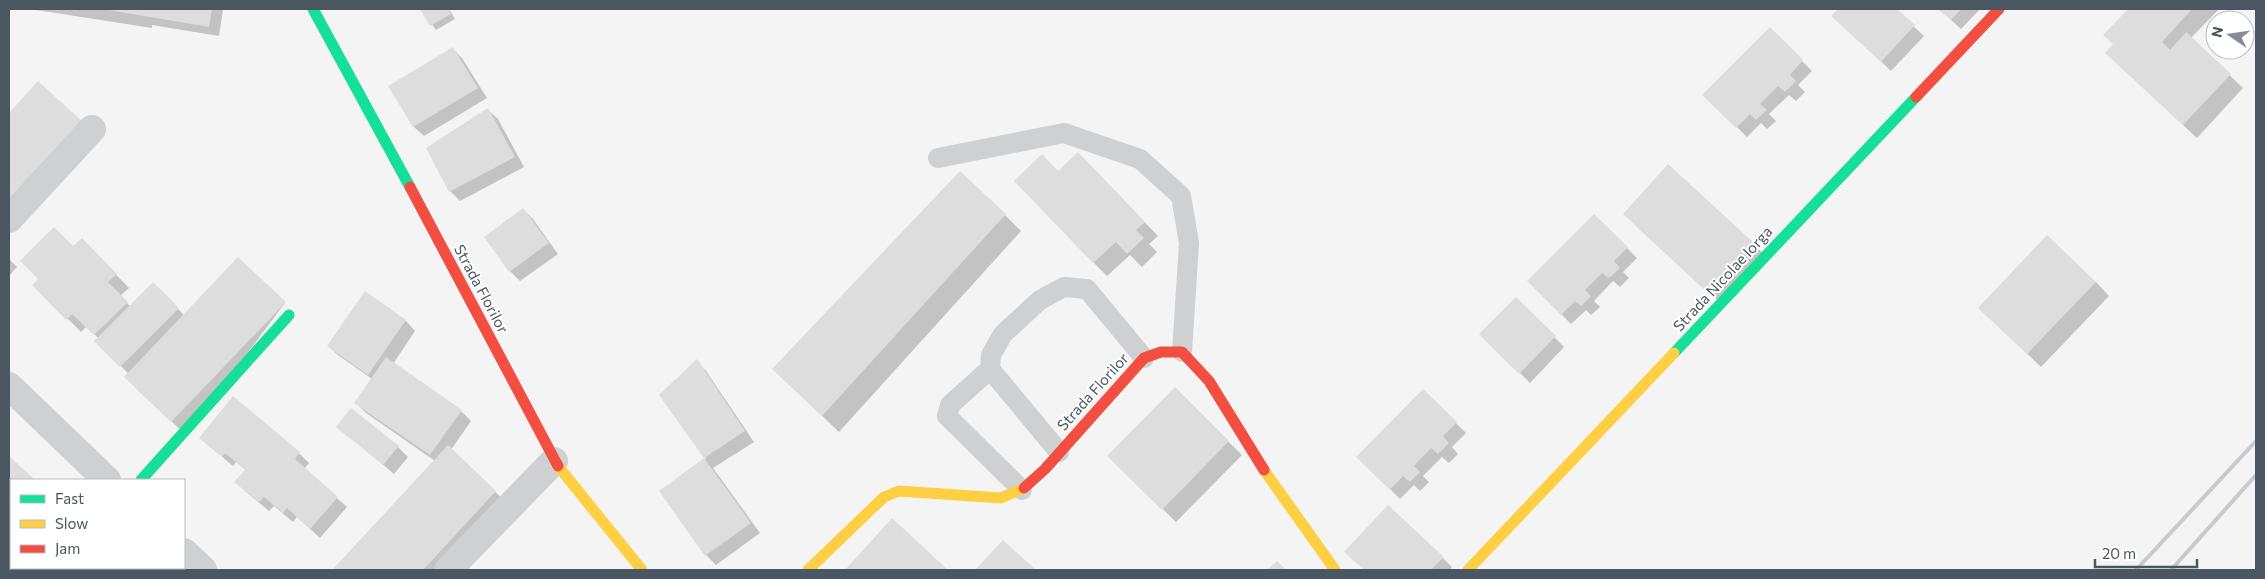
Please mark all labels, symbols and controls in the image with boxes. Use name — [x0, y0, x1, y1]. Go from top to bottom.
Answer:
north arrow — [2205, 10, 2255, 60]
text: N — [2207, 25, 2226, 39]
street label: Strada Nicolae Iorga — [1669, 222, 1776, 335]
street label: Strada Florilor — [451, 241, 513, 336]
street label: Strada Florilor — [1053, 349, 1132, 434]
legend — [10, 479, 185, 569]
text: Fast — [55, 489, 84, 507]
text: Slow — [55, 514, 88, 532]
scale bar — [2095, 536, 2198, 568]
text: Jam — [55, 539, 80, 557]
text: 20 m — [2102, 544, 2136, 562]

